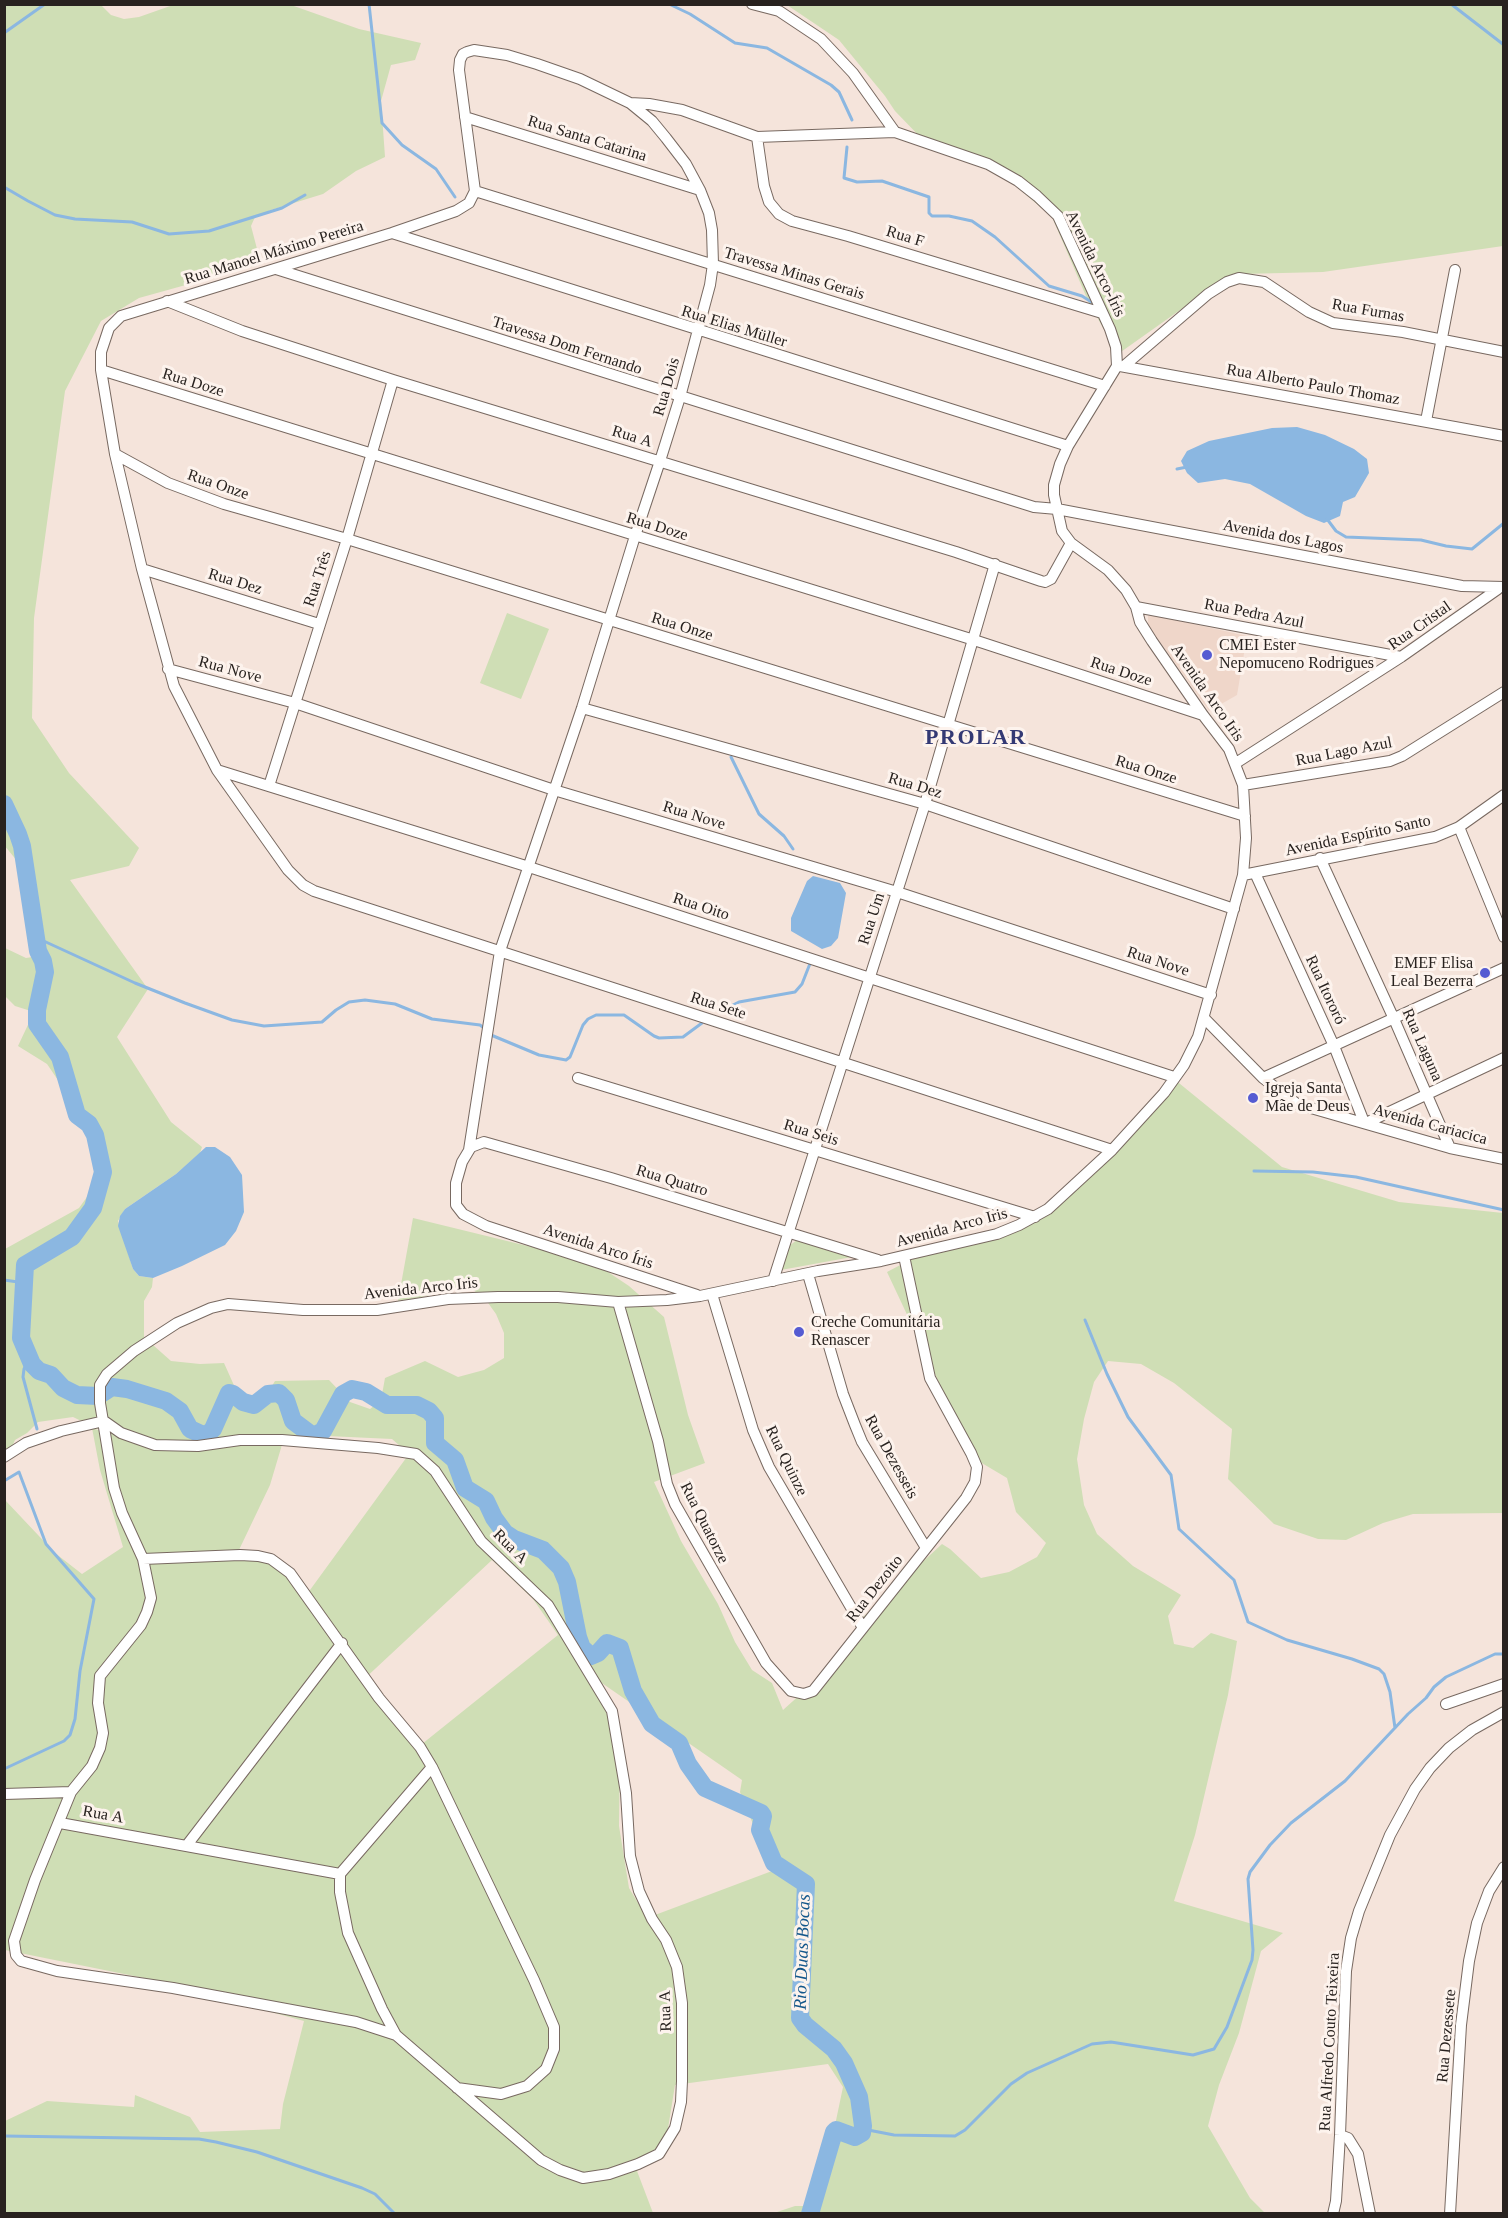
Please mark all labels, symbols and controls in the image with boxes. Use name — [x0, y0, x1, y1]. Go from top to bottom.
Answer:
street label: Rua Santa Catarina — [525, 112, 649, 166]
street label: Avenida Arco-Íris — [1061, 208, 1129, 320]
street label: Rua Manoel Máximo Pereira — [182, 217, 366, 289]
street label: Rua F — [884, 222, 926, 252]
street label: Travessa Minas Gerais — [721, 243, 867, 305]
street label: Rua Furnas — [1330, 295, 1406, 327]
street label: Rua Elias Müller — [679, 302, 789, 352]
street label: Travessa Dom Fernando — [490, 313, 644, 379]
street label: Rua Dois — [650, 356, 684, 418]
street label: Rua Alberto Paulo Thomaz — [1225, 360, 1401, 410]
street label: Rua Doze — [160, 365, 226, 401]
street label: Rua A — [609, 422, 655, 452]
street label: Rua Onze — [185, 466, 251, 504]
street label: Rua Doze — [624, 509, 690, 545]
street label: Avenida dos Lagos — [1221, 516, 1345, 558]
street label: Rua Três — [300, 549, 336, 609]
street label: Rua Dez — [206, 565, 264, 599]
street label: Rua Pedra Azul — [1202, 595, 1306, 633]
street label: Rua Cristal — [1385, 597, 1455, 655]
street label: Rua Onze — [649, 609, 715, 645]
place label: CMEI Ester Nepomuceno Rodrigues — [1219, 636, 1374, 674]
street label: Avenida Arco Iris — [1166, 641, 1248, 745]
marker: CMEI Ester Nepomuceno Rodrigues — [1200, 648, 1214, 662]
street label: Rua Nove — [196, 652, 264, 688]
street label: Rua Doze — [1088, 653, 1154, 691]
district label: PROLAR — [925, 725, 1027, 751]
street label: Rua Lago Azul — [1294, 733, 1394, 771]
street label: Rua Onze — [1113, 752, 1179, 788]
street label: Rua Dez — [886, 769, 944, 803]
street label: Rua Nove — [660, 797, 728, 835]
street label: Avenida Espírito Santo — [1284, 811, 1432, 861]
street label: Rua Oito — [670, 889, 732, 925]
street label: Rua Um — [855, 890, 889, 948]
street label: Rua Nove — [1124, 943, 1192, 981]
street label: Rua Itororó — [1301, 952, 1349, 1028]
place label: EMEF Elisa Leal Bezerra — [1391, 954, 1473, 992]
marker: EMEF Elisa Leal Bezerra — [1478, 966, 1492, 980]
street label: Rua Sete — [688, 988, 748, 1024]
street label: Rua Laguna — [1397, 1006, 1447, 1084]
place label: Igreja Santa Mãe de Deus — [1265, 1079, 1349, 1117]
marker: Igreja Santa Mãe de Deus — [1246, 1091, 1260, 1105]
street label: Avenida Cariacica — [1371, 1101, 1489, 1149]
street label: Rua Seis — [781, 1116, 841, 1150]
street label: Rua Quatro — [634, 1161, 710, 1201]
street label: Avenida Arco Iris — [894, 1204, 1010, 1252]
street label: Avenida Arco Íris — [541, 1220, 655, 1274]
street label: Avenida Arco Iris — [363, 1273, 479, 1305]
place label: Creche Comunitária Renascer — [811, 1313, 940, 1351]
marker: Creche Comunitária Renascer — [792, 1325, 806, 1339]
street label: Rua Dezesseis — [860, 1412, 922, 1502]
street label: Rua Quinze — [761, 1423, 811, 1499]
street label: Rua Quatorze — [675, 1479, 733, 1567]
street label: Rua A — [489, 1526, 531, 1568]
street label: Rua Dezoito — [843, 1551, 907, 1627]
street label: Rua A — [81, 1802, 125, 1828]
water label: Rio Duas Bocas — [790, 1894, 816, 2010]
street label: Rua Alfredo Couto Teixeira — [1316, 1952, 1344, 2132]
street label: Rua Dezessete — [1433, 1988, 1461, 2084]
street label: Rua A — [656, 1990, 676, 2032]

